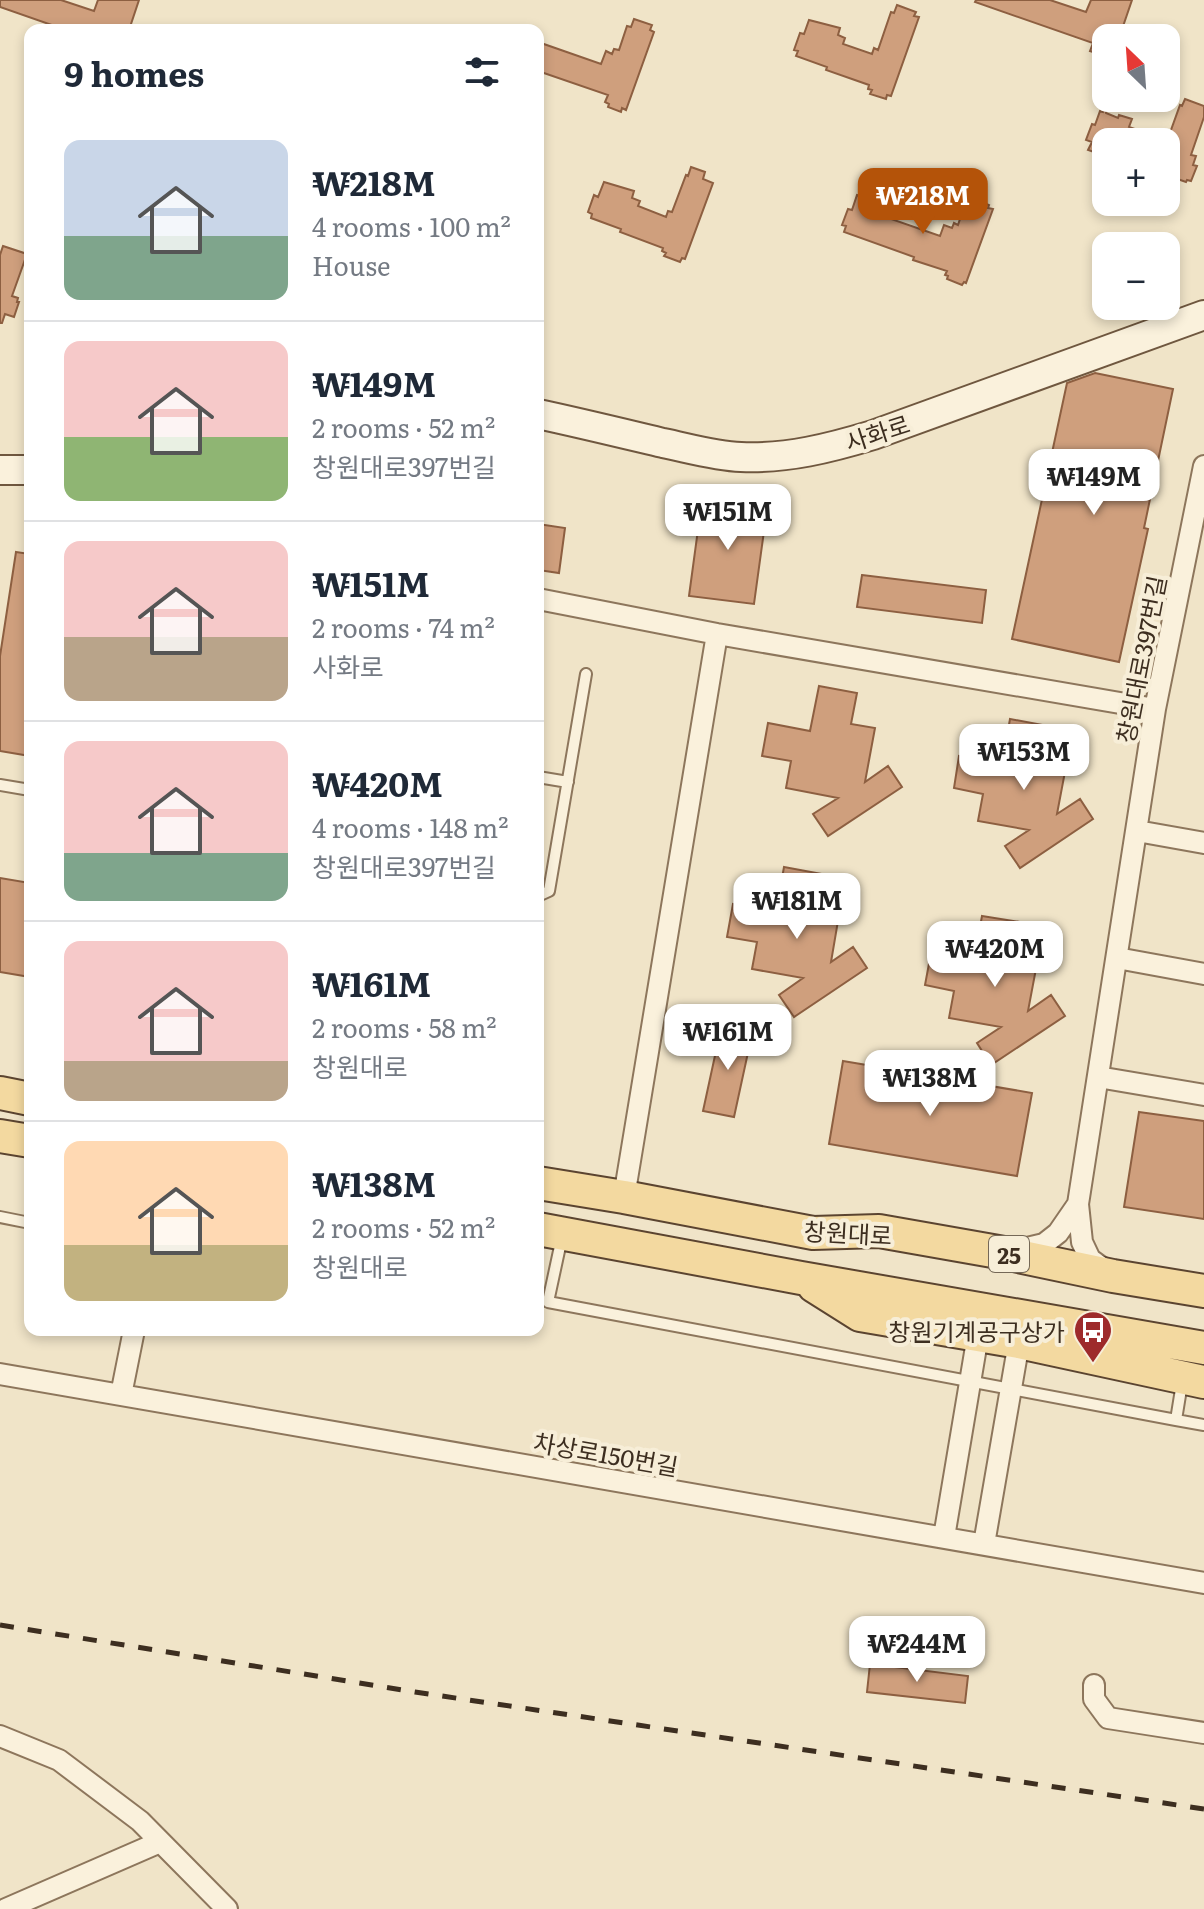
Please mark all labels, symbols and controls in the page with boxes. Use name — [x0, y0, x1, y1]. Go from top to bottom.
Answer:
north arrow — [1092, 24, 1180, 112]
map controls — [1092, 24, 1180, 320]
text: 9 homes — [64, 47, 204, 97]
icon: filters — [460, 50, 504, 94]
button: + — [1092, 128, 1180, 216]
text: ₩218M — [312, 156, 435, 206]
pin: ₩218M — [867, 168, 979, 236]
icon: home — [128, 172, 224, 268]
text: ₩218M — [876, 174, 970, 213]
text: 4 rooms · 100 m² — [312, 206, 511, 245]
button: − — [1092, 232, 1180, 320]
text: House — [312, 245, 390, 284]
text: ₩149M — [312, 357, 436, 407]
icon: home — [128, 373, 224, 469]
street label: 사화로 — [840, 405, 914, 459]
text: 2 rooms · 52 m² — [312, 407, 495, 446]
text: 창원대로397번길 — [312, 446, 496, 485]
pin: ₩149M — [1038, 449, 1150, 517]
text: ₩149M — [1047, 455, 1141, 494]
pin: ₩151M — [672, 484, 784, 552]
text: ₩151M — [683, 490, 773, 529]
text: ₩151M — [312, 557, 430, 607]
street label: 창원대로397번길 — [1107, 572, 1173, 746]
icon: home — [128, 573, 224, 669]
text: 2 rooms · 74 m² — [312, 607, 495, 646]
text: 사화로 — [312, 646, 384, 685]
pin: ₩153M — [968, 724, 1080, 792]
text: ₩153M — [977, 730, 1071, 769]
text: ₩420M — [312, 757, 443, 807]
icon: home — [128, 773, 224, 869]
text: 4 rooms · 148 m² — [312, 807, 508, 846]
text: 창원대로397번길 — [312, 846, 496, 885]
pin: ₩181M — [741, 873, 853, 941]
text: ₩181M — [751, 879, 843, 918]
pin: ₩420M — [939, 921, 1051, 989]
text: ₩420M — [945, 927, 1045, 966]
text: ₩161M — [312, 957, 431, 1007]
icon: home — [128, 973, 224, 1069]
pin: ₩161M — [672, 1004, 784, 1072]
text: 2 rooms · 58 m² — [312, 1007, 497, 1046]
text: ₩161M — [682, 1010, 774, 1049]
text: 창원대로 — [312, 1046, 408, 1085]
pin: ₩138M — [874, 1050, 986, 1118]
text: ₩138M — [883, 1056, 977, 1095]
text: ₩138M — [312, 1157, 436, 1207]
icon: home — [128, 1173, 224, 1269]
text: 2 rooms · 52 m² — [312, 1207, 495, 1246]
street label: 창원대로 — [803, 1212, 893, 1252]
road number: 25 — [989, 1236, 1029, 1272]
text: 창원대로 — [312, 1246, 408, 1285]
bus stop icon: 창원기계공구상가 — [1072, 1309, 1114, 1364]
place label: 창원기계공구상가 — [888, 1313, 1065, 1348]
street label: 차상로150번길 — [531, 1423, 681, 1483]
pin: ₩244M — [861, 1616, 973, 1684]
text: ₩244M — [867, 1622, 967, 1661]

